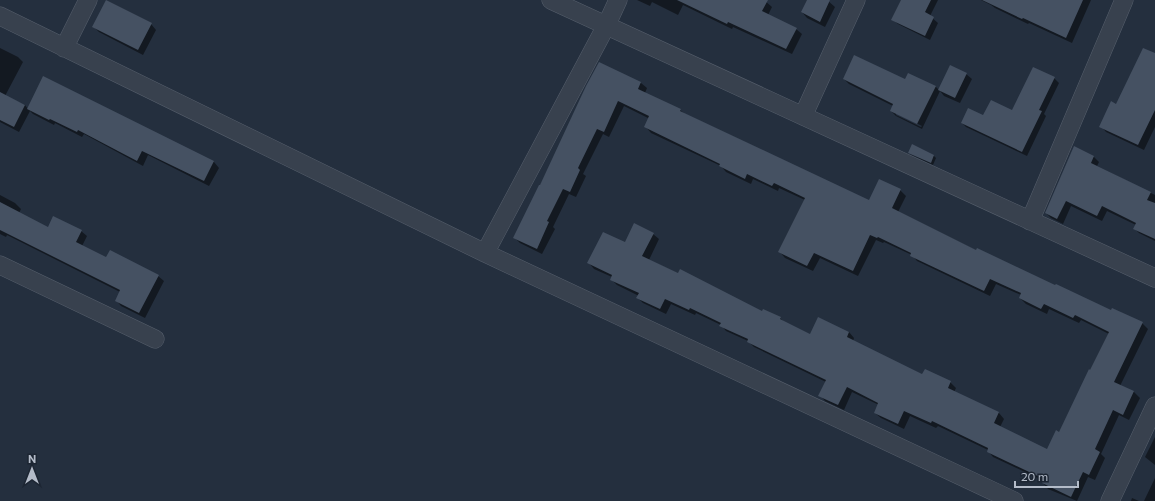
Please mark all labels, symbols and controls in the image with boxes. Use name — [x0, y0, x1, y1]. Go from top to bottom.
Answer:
north arrow — [12, 449, 52, 489]
text: N — [28, 452, 36, 465]
scale bar — [1015, 463, 1078, 489]
text: 20 m — [1021, 469, 1048, 483]

